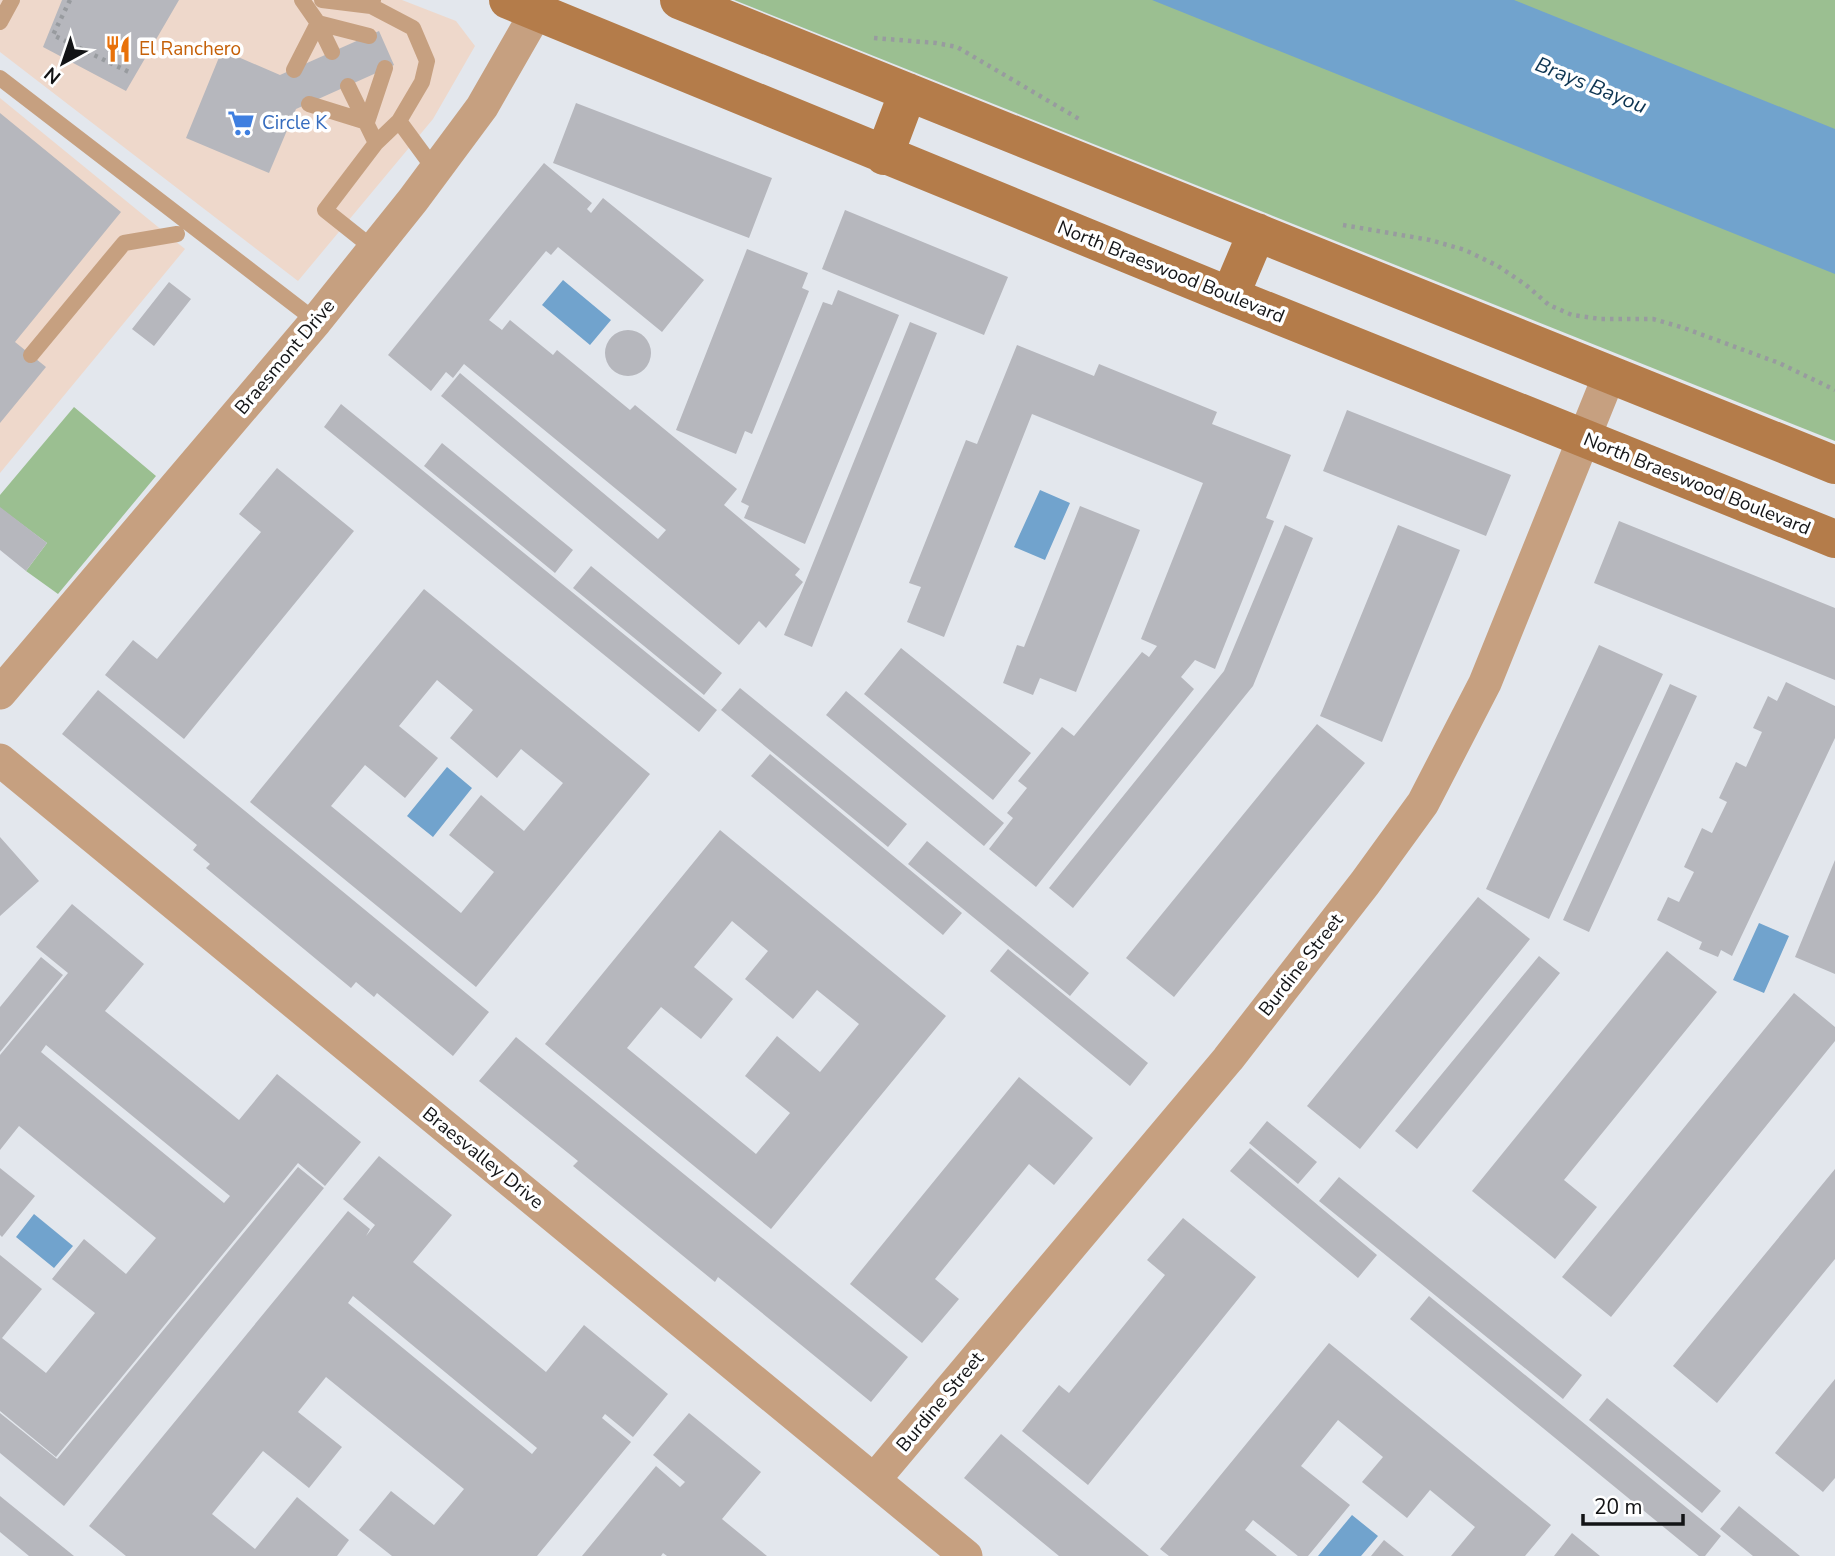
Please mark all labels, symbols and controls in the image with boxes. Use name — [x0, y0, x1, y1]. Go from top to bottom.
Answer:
north arrow — [28, 28, 98, 98]
restaurant icon: El Ranchero — [103, 34, 133, 64]
place label: El Ranchero — [139, 36, 241, 62]
water label: Brays Bayou — [1531, 50, 1651, 120]
text: N — [39, 61, 67, 90]
supermarket icon: Circle K — [226, 108, 256, 138]
place label: Circle K — [262, 110, 328, 136]
street label: North Braeswood Boulevard — [1054, 214, 1288, 330]
street label: Braesmont Drive — [229, 294, 341, 420]
street label: North Braeswood Boulevard — [1580, 426, 1814, 542]
street label: Burdine Street — [1253, 908, 1349, 1022]
street label: Braesvalley Drive — [417, 1101, 549, 1215]
street label: Burdine Street — [890, 1346, 990, 1458]
scale bar — [1583, 1482, 1683, 1526]
text: 20 m — [1594, 1493, 1643, 1521]

